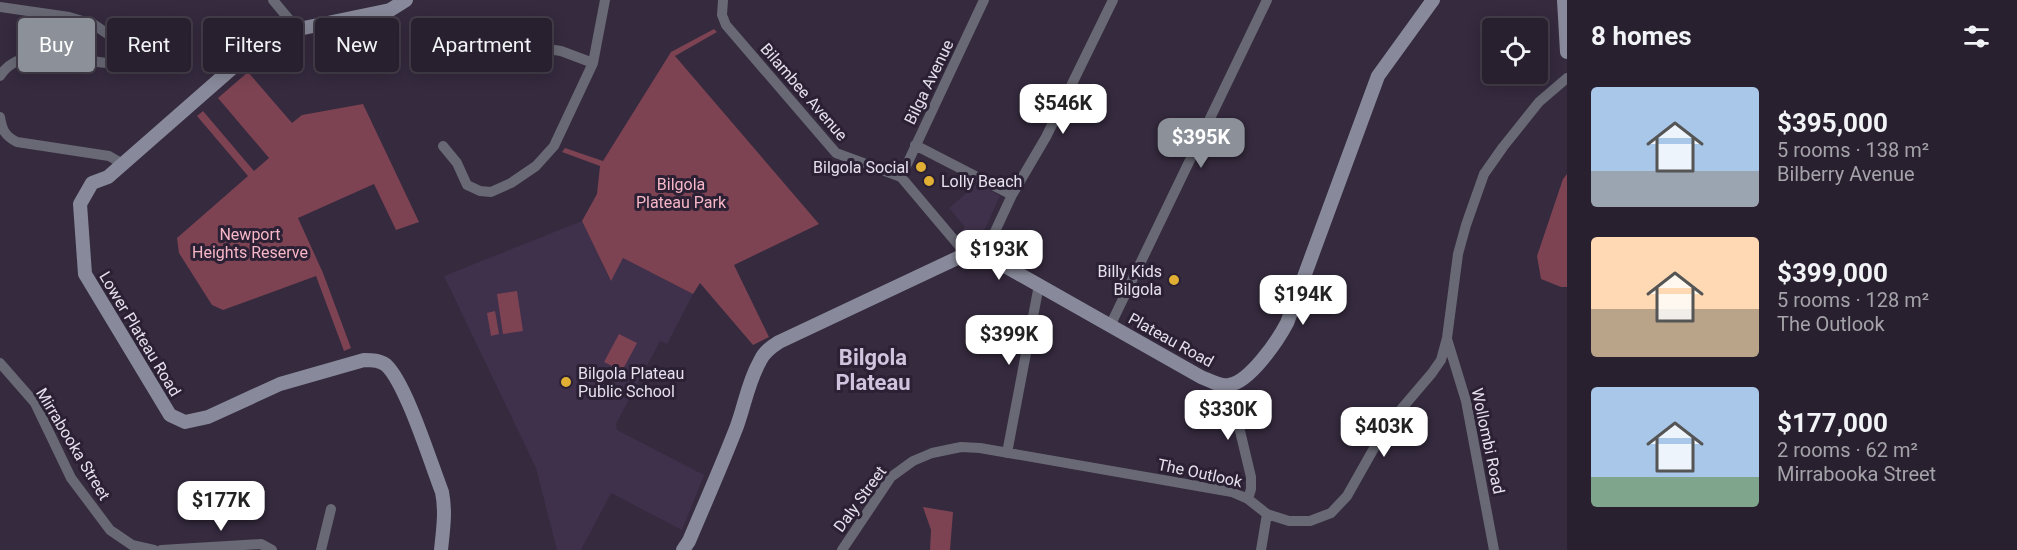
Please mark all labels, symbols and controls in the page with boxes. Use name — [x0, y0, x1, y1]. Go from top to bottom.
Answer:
chip: Buy — [18, 18, 95, 72]
chip: Rent — [107, 18, 191, 72]
chip: Filters — [203, 18, 303, 72]
chip: New — [315, 18, 399, 72]
chip: Apartment — [411, 18, 552, 72]
map controls — [1482, 18, 1548, 84]
button: locate — [1482, 18, 1548, 84]
icon: filters — [1960, 20, 1993, 53]
text: 8 homes — [1591, 21, 1692, 51]
street label: Bilga Avenue — [900, 37, 958, 127]
street label: Bilambee Avenue — [757, 39, 851, 145]
pin: $546K — [1021, 84, 1105, 135]
text: $546K — [1034, 91, 1092, 115]
text: $395,000 — [1777, 108, 1888, 138]
icon: home — [1639, 111, 1711, 183]
pin: $395K — [1159, 118, 1243, 169]
text: $395K — [1172, 125, 1230, 149]
text: 5 rooms · 138 m² — [1777, 138, 1929, 162]
place label: Bilgola Social — [813, 158, 909, 177]
marker: Bilgola Social — [914, 160, 928, 174]
text: Bilberry Avenue — [1777, 162, 1915, 186]
place label: Lolly Beach — [941, 172, 1022, 191]
marker: Lolly Beach — [922, 174, 936, 188]
park label: Bilgola Plateau Park — [636, 175, 727, 212]
park label: Newport Heights Reserve — [192, 225, 308, 262]
pin: $193K — [957, 230, 1041, 281]
text: $193K — [970, 237, 1028, 261]
text: $399,000 — [1777, 258, 1888, 288]
icon: home — [1639, 261, 1711, 333]
place label: Billy Kids Bilgola — [1098, 262, 1162, 299]
street label: Lower Plateau Road — [95, 268, 185, 400]
marker: Billy Kids Bilgola — [1167, 273, 1181, 287]
pin: $194K — [1261, 275, 1345, 326]
text: $194K — [1274, 282, 1332, 306]
text: 5 rooms · 128 m² — [1777, 288, 1929, 312]
street label: Plateau Road — [1125, 309, 1217, 371]
text: The Outlook — [1777, 312, 1885, 336]
pin: $399K — [967, 315, 1051, 366]
text: $399K — [980, 322, 1038, 346]
district label: Bilgola Plateau — [835, 345, 911, 395]
place label: Bilgola Plateau Public School — [578, 364, 684, 401]
marker: Bilgola Plateau Public School — [559, 375, 573, 389]
street label: Mirrabooka Street — [32, 385, 114, 503]
street label: Wollombi Road — [1468, 386, 1508, 496]
pin: $330K — [1186, 390, 1270, 441]
text: $330K — [1199, 397, 1257, 421]
pin: $403K — [1342, 407, 1426, 458]
text: $177,000 — [1777, 408, 1888, 438]
icon: home — [1639, 411, 1711, 483]
text: $403K — [1355, 414, 1413, 438]
text: 2 rooms · 62 m² — [1777, 438, 1918, 462]
street label: The Outlook — [1156, 455, 1245, 491]
street label: Daly Street — [830, 462, 890, 536]
text: Mirrabooka Street — [1777, 462, 1936, 486]
pin: $177K — [179, 481, 263, 532]
text: $177K — [192, 488, 250, 512]

